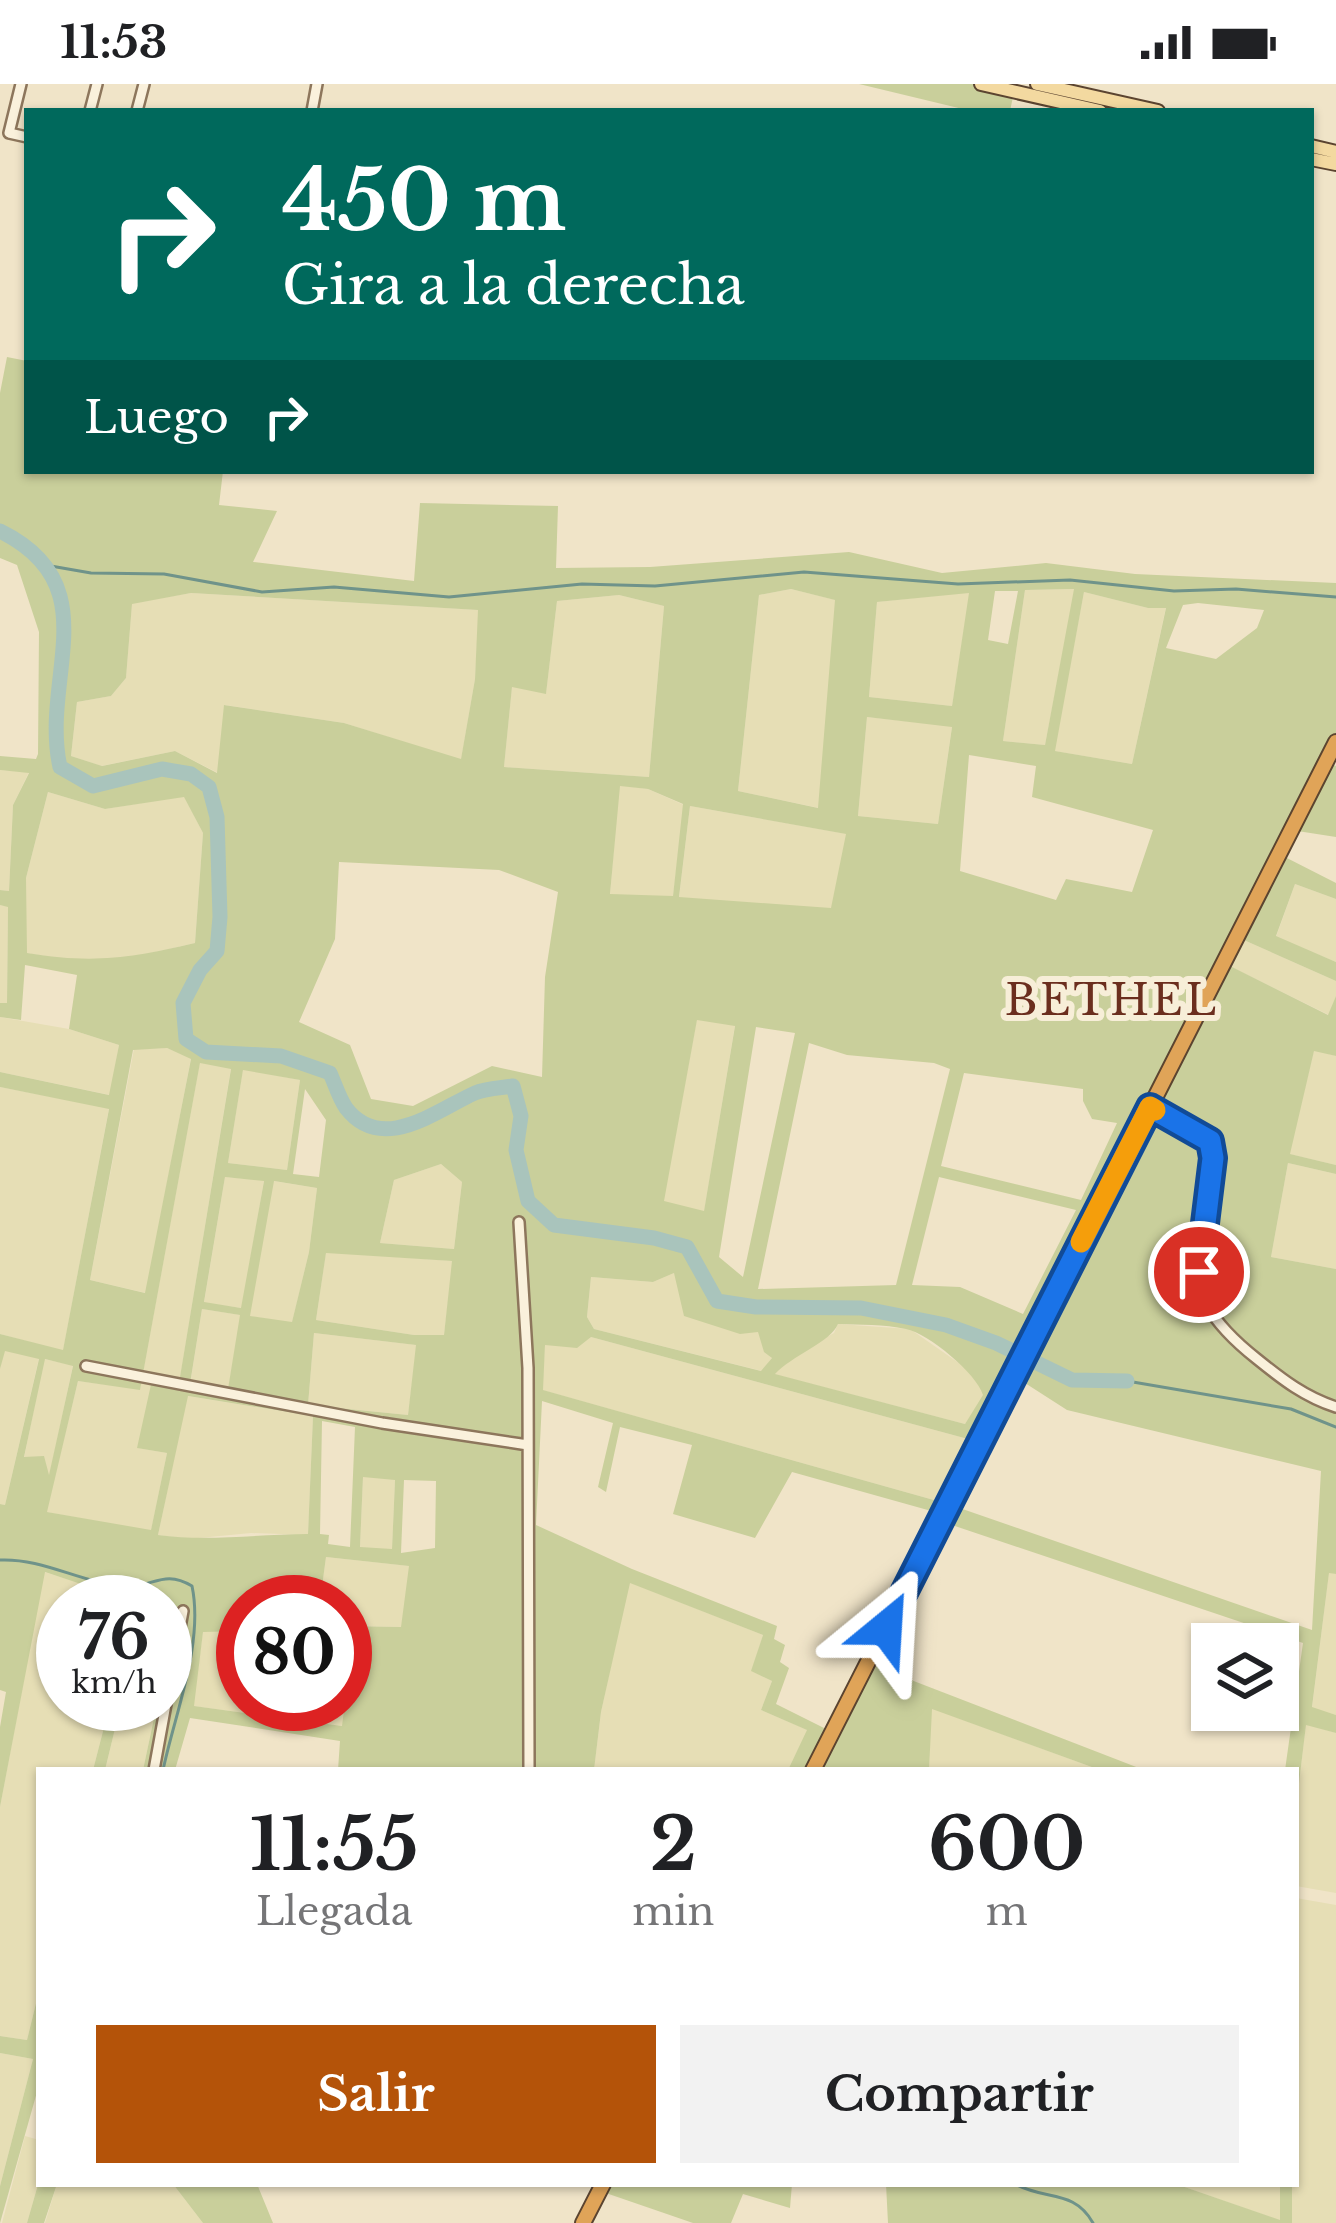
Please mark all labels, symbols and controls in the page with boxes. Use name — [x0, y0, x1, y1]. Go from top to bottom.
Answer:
text: 11:53 — [60, 14, 167, 70]
text: 450 m — [282, 149, 566, 253]
icon: right — [84, 156, 240, 312]
text: Gira a la derecha — [282, 252, 745, 319]
icon: right — [253, 384, 319, 450]
text: Luego — [84, 389, 229, 445]
district label: BETHEL — [1005, 974, 1219, 1026]
pin — [1148, 1221, 1250, 1323]
icon: arrive — [1166, 1239, 1232, 1305]
position arrow — [823, 1565, 949, 1691]
speed limit sign: 80 — [216, 1575, 372, 1731]
text: 76 — [78, 1601, 150, 1675]
map controls — [1191, 1623, 1299, 1731]
button: layers — [1191, 1623, 1299, 1731]
text: km/h — [71, 1664, 157, 1701]
text: 11:55 — [250, 1800, 419, 1889]
text: 2 — [650, 1800, 697, 1889]
text: 600 — [928, 1800, 1085, 1889]
text: Llegada — [256, 1887, 412, 1936]
text: min — [632, 1887, 714, 1936]
text: m — [986, 1887, 1028, 1936]
button: Salir — [96, 2025, 656, 2163]
button: Compartir — [680, 2025, 1239, 2163]

